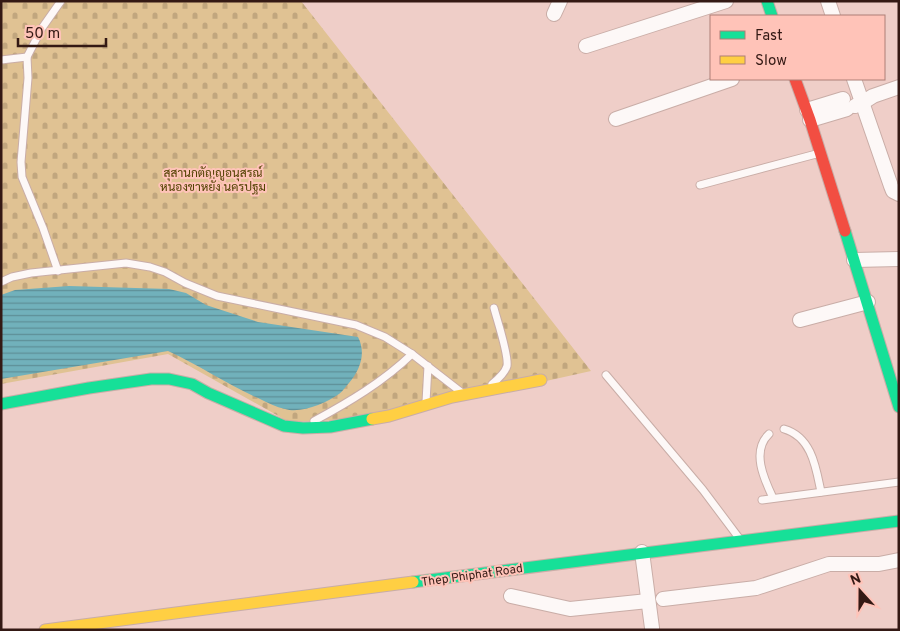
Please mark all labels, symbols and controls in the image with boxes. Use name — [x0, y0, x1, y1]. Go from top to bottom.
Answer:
scale bar — [18, 15, 105, 47]
legend — [710, 15, 885, 80]
text: 50 m — [25, 25, 60, 44]
text: Fast — [755, 27, 783, 46]
text: Slow — [755, 52, 787, 71]
park label: สุสานกตัญญูอนุสรณ์ หนองขาหยั่ง นครปฐม — [160, 165, 266, 196]
street label: Thep Phiphat Road — [420, 561, 524, 591]
north arrow — [835, 566, 885, 616]
text: N — [848, 571, 864, 590]

